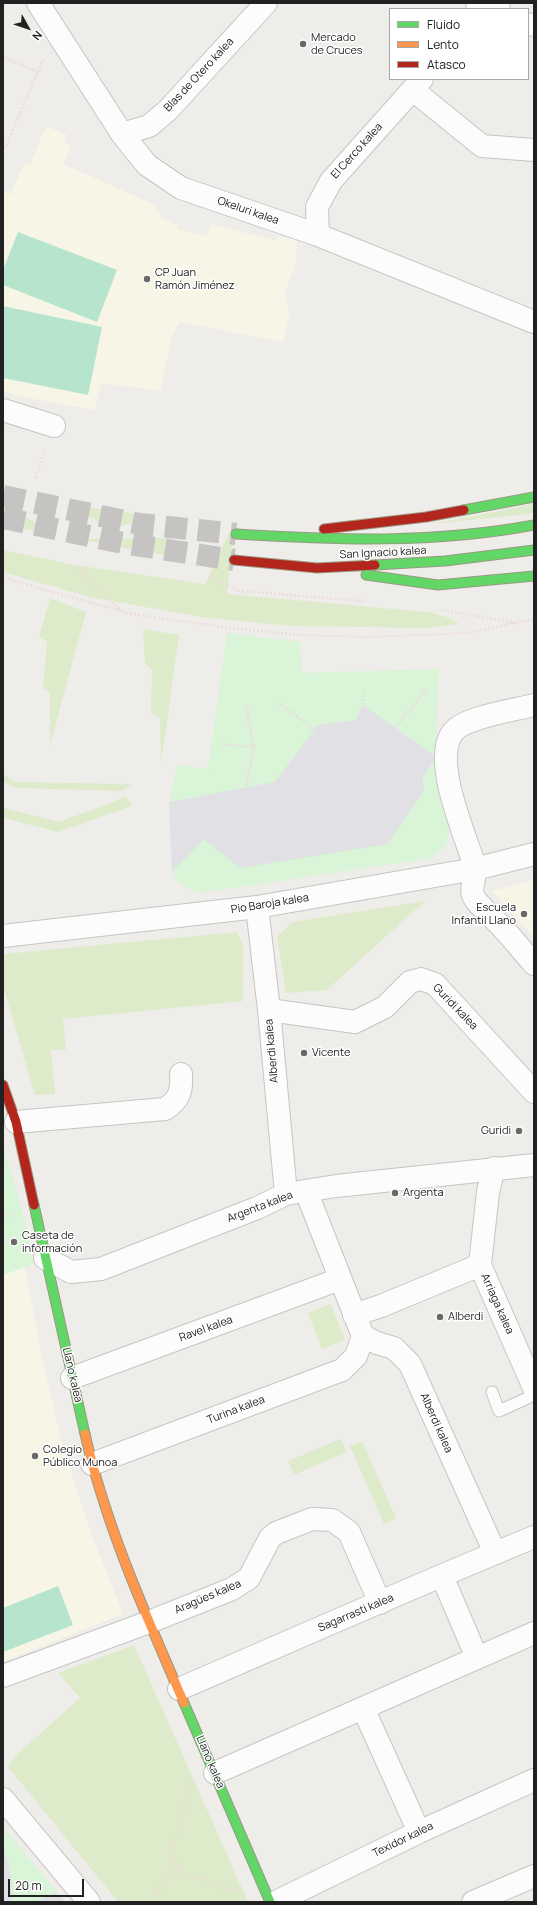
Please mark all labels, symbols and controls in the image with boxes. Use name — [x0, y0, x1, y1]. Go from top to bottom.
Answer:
north arrow — [8, 8, 48, 48]
legend — [389, 8, 529, 80]
text: Fluido — [427, 16, 460, 33]
text: N — [29, 28, 46, 44]
place label: Mercado de Cruces — [311, 31, 363, 57]
street label: Blas de Otero kalea — [161, 35, 237, 115]
text: Lento — [427, 36, 459, 53]
marker: Mercado de Cruces — [298, 39, 308, 49]
text: Atasco — [427, 56, 466, 73]
street label: El Cerco kalea — [329, 120, 385, 182]
street label: Okeluri kalea — [216, 194, 280, 228]
place label: CP Juan Ramón Jiménez — [155, 266, 235, 292]
marker: CP Juan Ramón Jiménez — [142, 274, 152, 284]
street label: San Ignacio kalea — [339, 544, 427, 562]
street label: Pio Baroja kalea — [230, 891, 310, 917]
place label: Escuela Infantil Llano — [451, 901, 516, 927]
marker: Escuela Infantil Llano — [519, 909, 529, 919]
street label: Guridi kalea — [430, 981, 480, 1033]
street label: Alberdi kalea — [263, 1018, 281, 1084]
place label: Vicente — [312, 1046, 350, 1060]
marker: Vicente — [299, 1048, 309, 1058]
place label: Guridi — [481, 1124, 511, 1138]
marker: Guridi — [514, 1126, 524, 1136]
place label: Argenta — [403, 1186, 444, 1200]
street label: Argenta kalea — [225, 1188, 295, 1226]
marker: Argenta — [390, 1188, 400, 1198]
place label: Caseta de información — [22, 1229, 82, 1255]
marker: Caseta de información — [9, 1237, 19, 1247]
street label: Arriaga kalea — [478, 1272, 516, 1336]
place label: Alberdi — [448, 1310, 483, 1324]
marker: Alberdi — [435, 1312, 445, 1322]
street label: Ravel kalea — [177, 1313, 235, 1345]
street label: Llano kalea — [59, 1346, 85, 1404]
street label: Alberdi kalea — [417, 1391, 455, 1455]
street label: Turina kalea — [205, 1393, 267, 1427]
place label: Colegio Público Munoa — [43, 1443, 117, 1469]
marker: Colegio Público Munoa — [30, 1451, 40, 1461]
street label: Aragües kalea — [173, 1577, 243, 1617]
street label: Sagarrasti kalea — [316, 1591, 396, 1635]
street label: Llano kalea — [193, 1734, 227, 1790]
street label: Texidor kalea — [370, 1820, 436, 1860]
scale bar — [10, 1871, 86, 1897]
text: 20 m — [15, 1877, 42, 1894]

